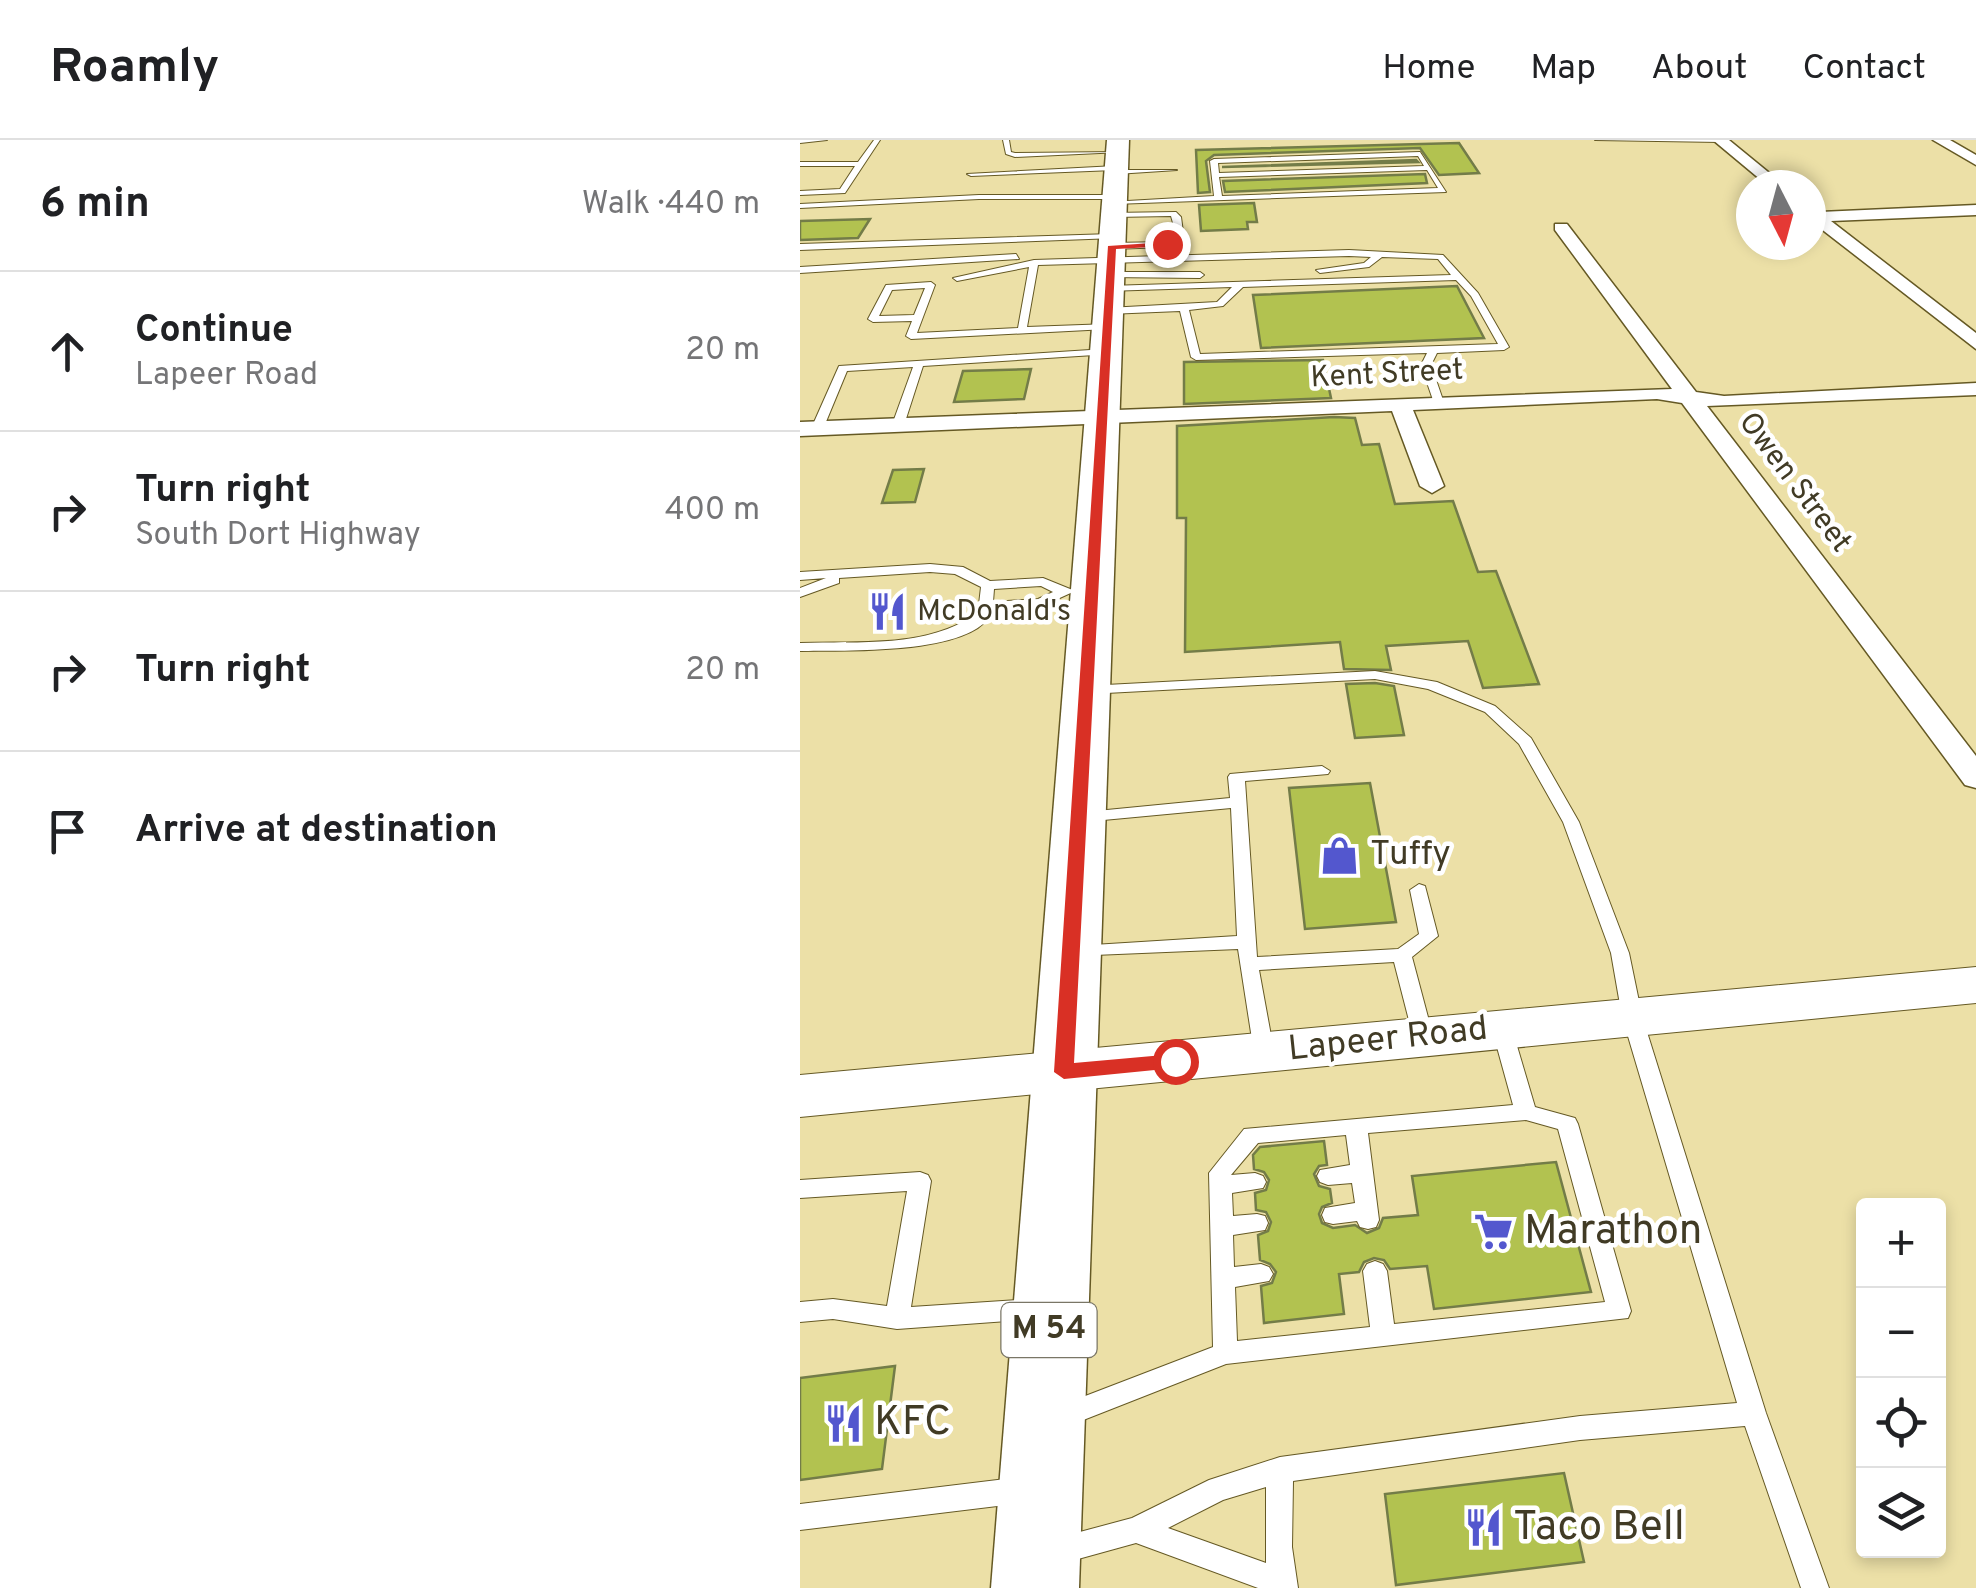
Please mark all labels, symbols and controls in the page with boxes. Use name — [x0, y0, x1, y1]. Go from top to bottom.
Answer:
text: Roamly — [50, 39, 219, 99]
text: Home — [1382, 47, 1475, 91]
text: Map — [1530, 47, 1596, 91]
text: About — [1651, 47, 1747, 91]
text: Contact — [1802, 47, 1926, 91]
north arrow — [1736, 170, 1826, 260]
text: 6 min — [40, 179, 150, 232]
text: Walk · 440 m — [582, 185, 760, 225]
route end — [1145, 222, 1191, 268]
text: Continue — [135, 307, 293, 356]
icon: ahead — [40, 324, 95, 379]
text: 20 m — [685, 331, 760, 371]
street label: Kent Street — [1310, 353, 1464, 397]
text: Lapeer Road — [135, 356, 318, 396]
street label: Owen Street — [1729, 406, 1859, 560]
text: Turn right — [135, 467, 310, 516]
icon: right — [40, 484, 95, 539]
text: 400 m — [665, 491, 760, 531]
text: South Dort Highway — [135, 516, 421, 556]
restaurant icon: McDonald's — [866, 591, 908, 633]
place label: McDonald's — [917, 594, 1071, 631]
icon: right — [40, 644, 95, 699]
text: Turn right — [135, 647, 310, 696]
text: 20 m — [685, 651, 760, 691]
icon: arrive — [40, 804, 95, 859]
text: Arrive at destination — [135, 807, 498, 856]
place label: Tuffy — [1370, 833, 1451, 877]
shop icon: Tuffy — [1319, 834, 1361, 876]
street label: Lapeer Road — [1286, 1008, 1490, 1072]
route start — [1153, 1039, 1199, 1085]
map controls — [1856, 1198, 1946, 1558]
button: + — [1856, 1198, 1946, 1288]
place label: Marathon — [1524, 1206, 1702, 1259]
supermarket icon: Marathon — [1473, 1211, 1515, 1253]
button: − — [1856, 1288, 1946, 1378]
road number: M 54 — [1002, 1303, 1096, 1357]
button: locate — [1856, 1378, 1946, 1468]
place label: KFC — [874, 1397, 951, 1450]
restaurant icon: KFC — [823, 1402, 865, 1444]
button: layers — [1856, 1468, 1946, 1558]
place label: Taco Bell — [1513, 1502, 1685, 1555]
restaurant icon: Taco Bell — [1462, 1507, 1504, 1549]

